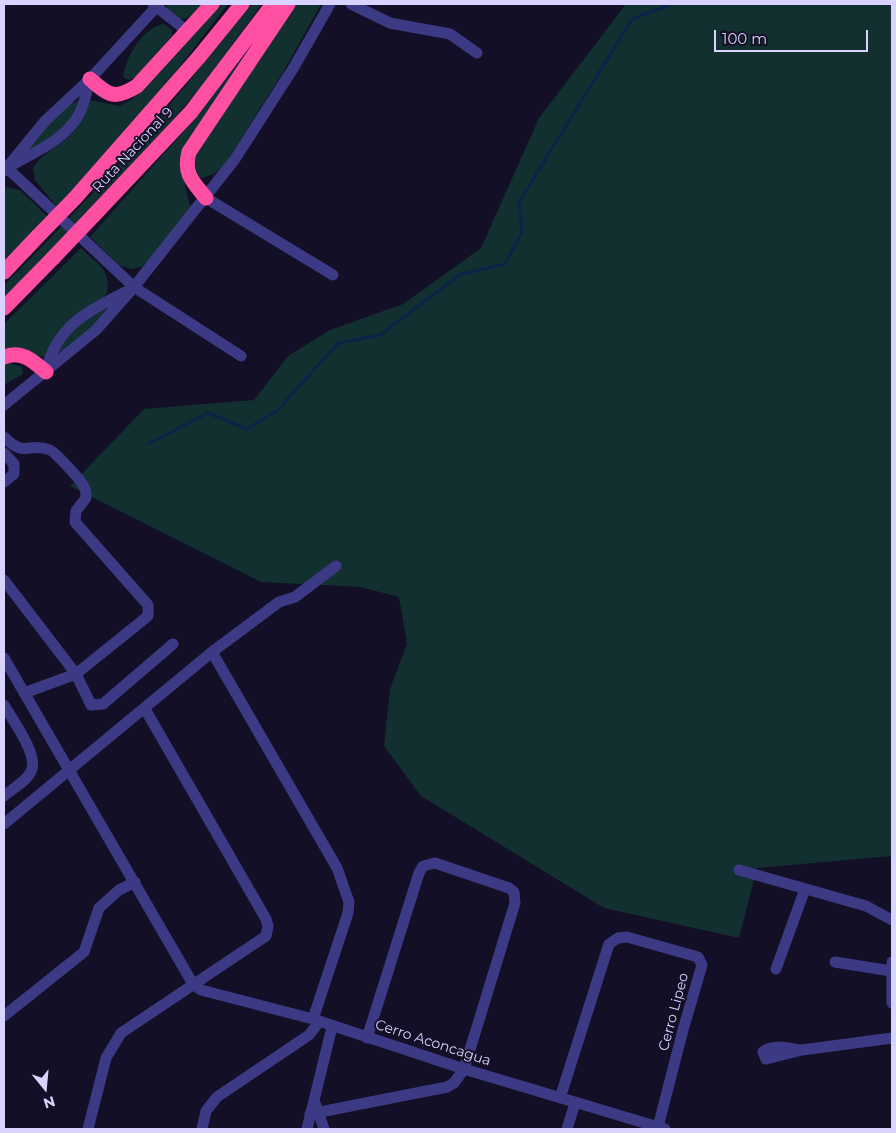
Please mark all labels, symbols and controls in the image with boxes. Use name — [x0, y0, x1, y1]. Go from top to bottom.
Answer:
scale bar — [716, 20, 870, 52]
text: 100 m — [722, 29, 767, 48]
street label: Ruta Nacional 9 — [89, 104, 177, 196]
street label: Cerro Lipeo — [656, 971, 692, 1053]
street label: Cerro Aconcagua — [373, 1016, 493, 1070]
north arrow — [20, 1063, 70, 1113]
text: N — [41, 1092, 57, 1113]

